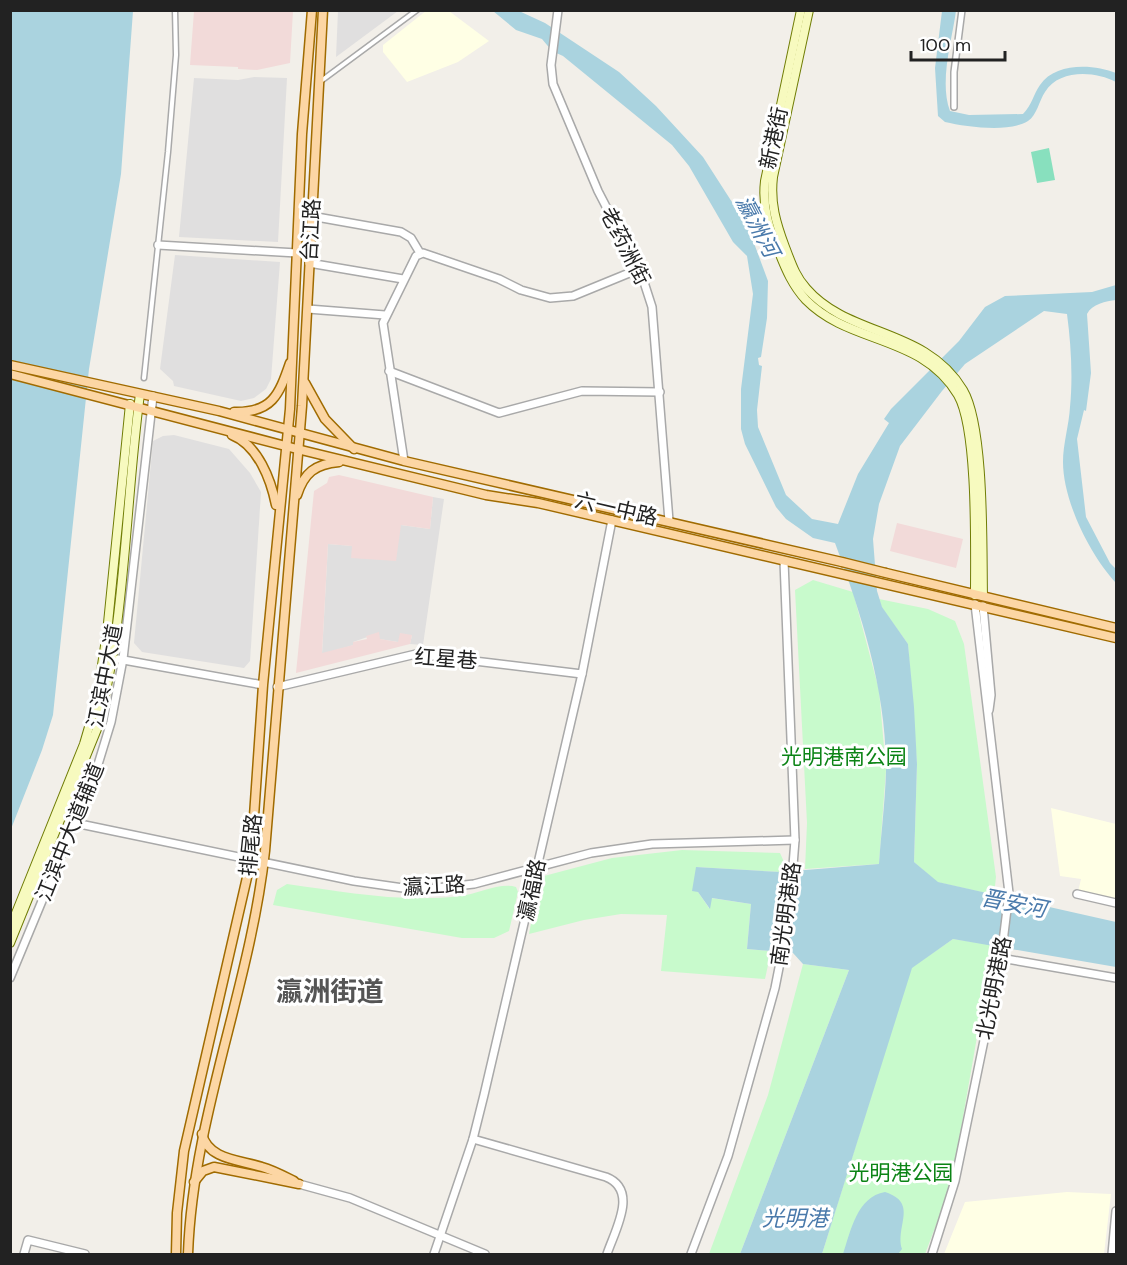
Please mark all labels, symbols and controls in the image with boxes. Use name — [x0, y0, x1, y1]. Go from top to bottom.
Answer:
scale bar — [911, 24, 1006, 62]
text: 100 m — [920, 33, 971, 57]
street label: 新港街 — [754, 104, 794, 172]
water label: 瀛洲河 — [729, 190, 788, 266]
street label: 台江路 — [295, 198, 327, 262]
street label: 老药洲街 — [593, 202, 657, 290]
street label: 六一中路 — [572, 486, 660, 532]
street label: 江滨中大道 — [81, 622, 129, 730]
street label: 红星巷 — [414, 643, 478, 675]
park label: 光明港南公园 — [781, 743, 907, 771]
street label: 江滨中大道辅道 — [29, 759, 111, 905]
street label: 排尾路 — [234, 812, 268, 878]
street label: 瀛福路 — [512, 856, 552, 924]
street label: 南光明港路 — [765, 860, 807, 968]
street label: 瀛江路 — [402, 870, 466, 902]
water label: 晋安河 — [979, 883, 1053, 925]
street label: 北光明港路 — [970, 934, 1018, 1042]
district label: 瀛洲街道 — [276, 974, 384, 1009]
park label: 光明港公园 — [849, 1159, 954, 1187]
water label: 光明港 — [762, 1204, 831, 1233]

